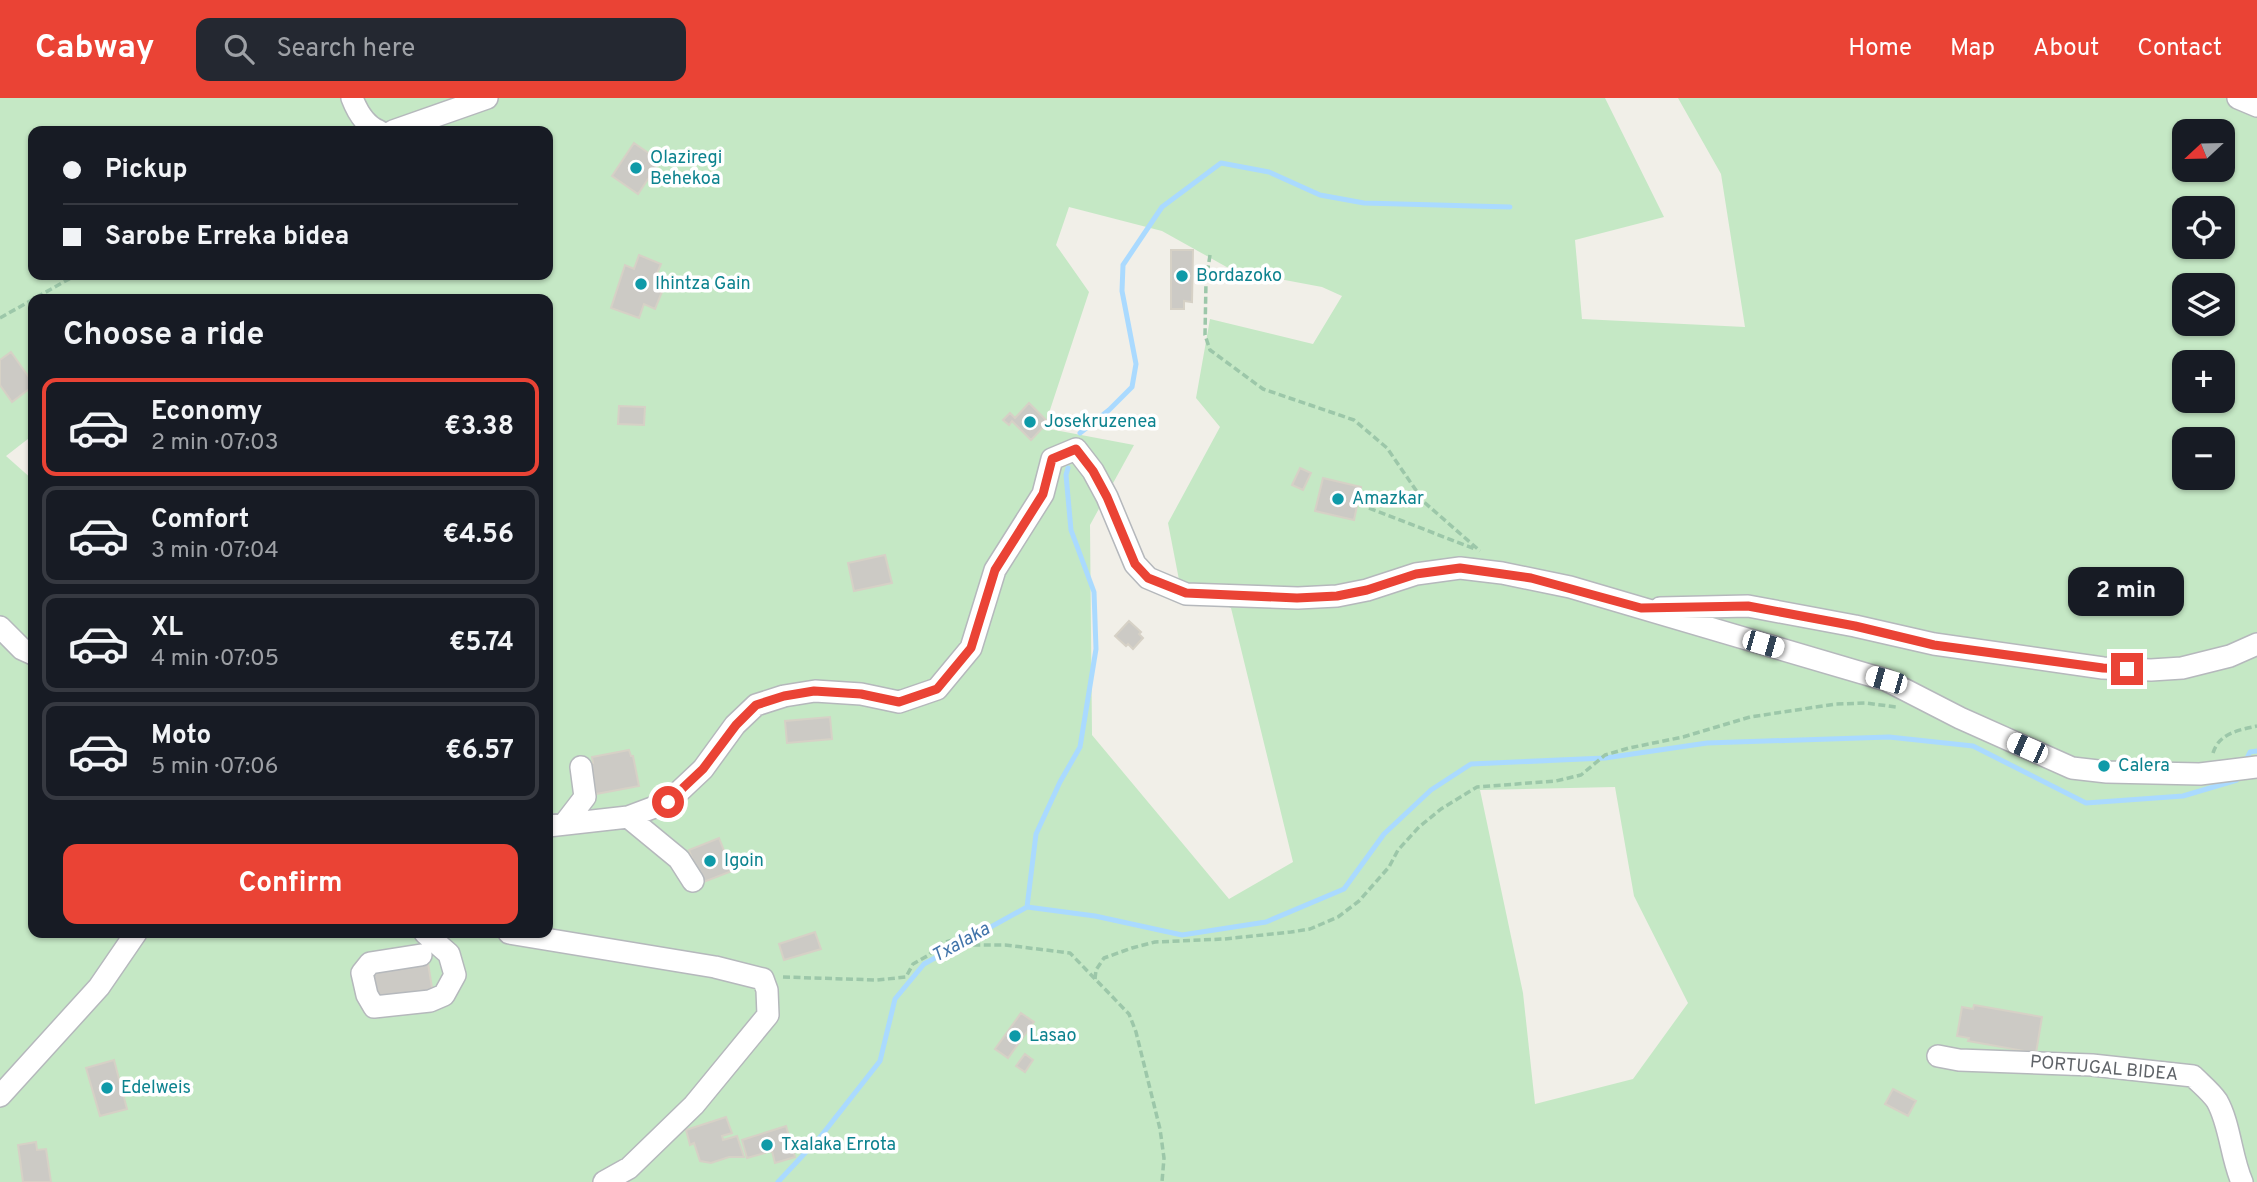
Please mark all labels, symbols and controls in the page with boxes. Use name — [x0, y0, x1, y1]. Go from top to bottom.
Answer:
search box — [196, 18, 686, 81]
text: Cabway — [35, 28, 154, 70]
icon: search — [220, 30, 258, 68]
text: Search here — [276, 33, 415, 66]
text: Home — [1848, 34, 1912, 64]
text: Map — [1950, 34, 1995, 64]
text: About — [2033, 34, 2099, 64]
text: Contact — [2137, 34, 2222, 64]
north arrow — [2172, 119, 2235, 182]
map controls — [2172, 119, 2235, 490]
place label: Olaziregi Behekoa — [650, 147, 722, 191]
text: Pickup — [105, 154, 188, 187]
marker: Olaziregi Behekoa — [628, 160, 644, 176]
button: locate — [2172, 196, 2235, 259]
text: Sarobe Erreka bidea — [105, 221, 349, 254]
place label: Bordazoko — [1196, 265, 1282, 288]
marker: Bordazoko — [1174, 268, 1190, 284]
place label: Ihintza Gain — [655, 273, 751, 296]
button: layers — [2172, 273, 2235, 336]
marker: Ihintza Gain — [633, 276, 649, 292]
text: Choose a ride — [63, 316, 264, 356]
button: + — [2172, 350, 2235, 413]
icon: car — [67, 396, 130, 459]
text: Economy — [151, 396, 262, 429]
text: €3.38 — [444, 411, 514, 444]
place label: Josekruzenea — [1044, 411, 1157, 434]
marker: Josekruzenea — [1022, 414, 1038, 430]
button: − — [2172, 427, 2235, 490]
text: 2 min · 07:03 — [151, 429, 279, 458]
place label: Amazkar — [1352, 488, 1424, 511]
marker: Amazkar — [1330, 491, 1346, 507]
icon: car — [67, 504, 130, 567]
text: Comfort — [151, 504, 249, 537]
text: €4.56 — [443, 519, 514, 552]
text: 3 min · 07:04 — [151, 537, 279, 566]
callout: 2 min — [2069, 568, 2185, 616]
text: 2 min — [2096, 577, 2156, 606]
icon: car — [67, 612, 130, 675]
text: XL — [151, 612, 183, 645]
text: €5.74 — [449, 627, 514, 660]
car — [1740, 628, 1787, 660]
text: 4 min · 07:05 — [151, 645, 279, 674]
route end — [2111, 653, 2143, 685]
car — [1863, 664, 1910, 696]
icon: car — [67, 720, 130, 783]
text: Moto — [151, 720, 211, 753]
car — [2004, 730, 2051, 766]
text: €6.57 — [445, 735, 514, 768]
text: 5 min · 07:06 — [151, 753, 279, 782]
place label: Calera — [2118, 755, 2170, 778]
marker: Calera — [2096, 758, 2112, 774]
route start — [652, 786, 684, 818]
button: Confirm — [63, 844, 518, 924]
place label: Igoin — [724, 850, 764, 873]
marker: Igoin — [702, 853, 718, 869]
water label: Txalaka — [928, 917, 994, 969]
place label: Lasao — [1029, 1025, 1077, 1048]
marker: Lasao — [1007, 1028, 1023, 1044]
street label: PORTUGAL BIDEA — [2029, 1051, 2179, 1087]
place label: Edelweis — [121, 1077, 191, 1100]
marker: Edelweis — [99, 1080, 115, 1096]
place label: Txalaka Errota — [781, 1134, 896, 1157]
marker: Txalaka Errota — [759, 1137, 775, 1153]

